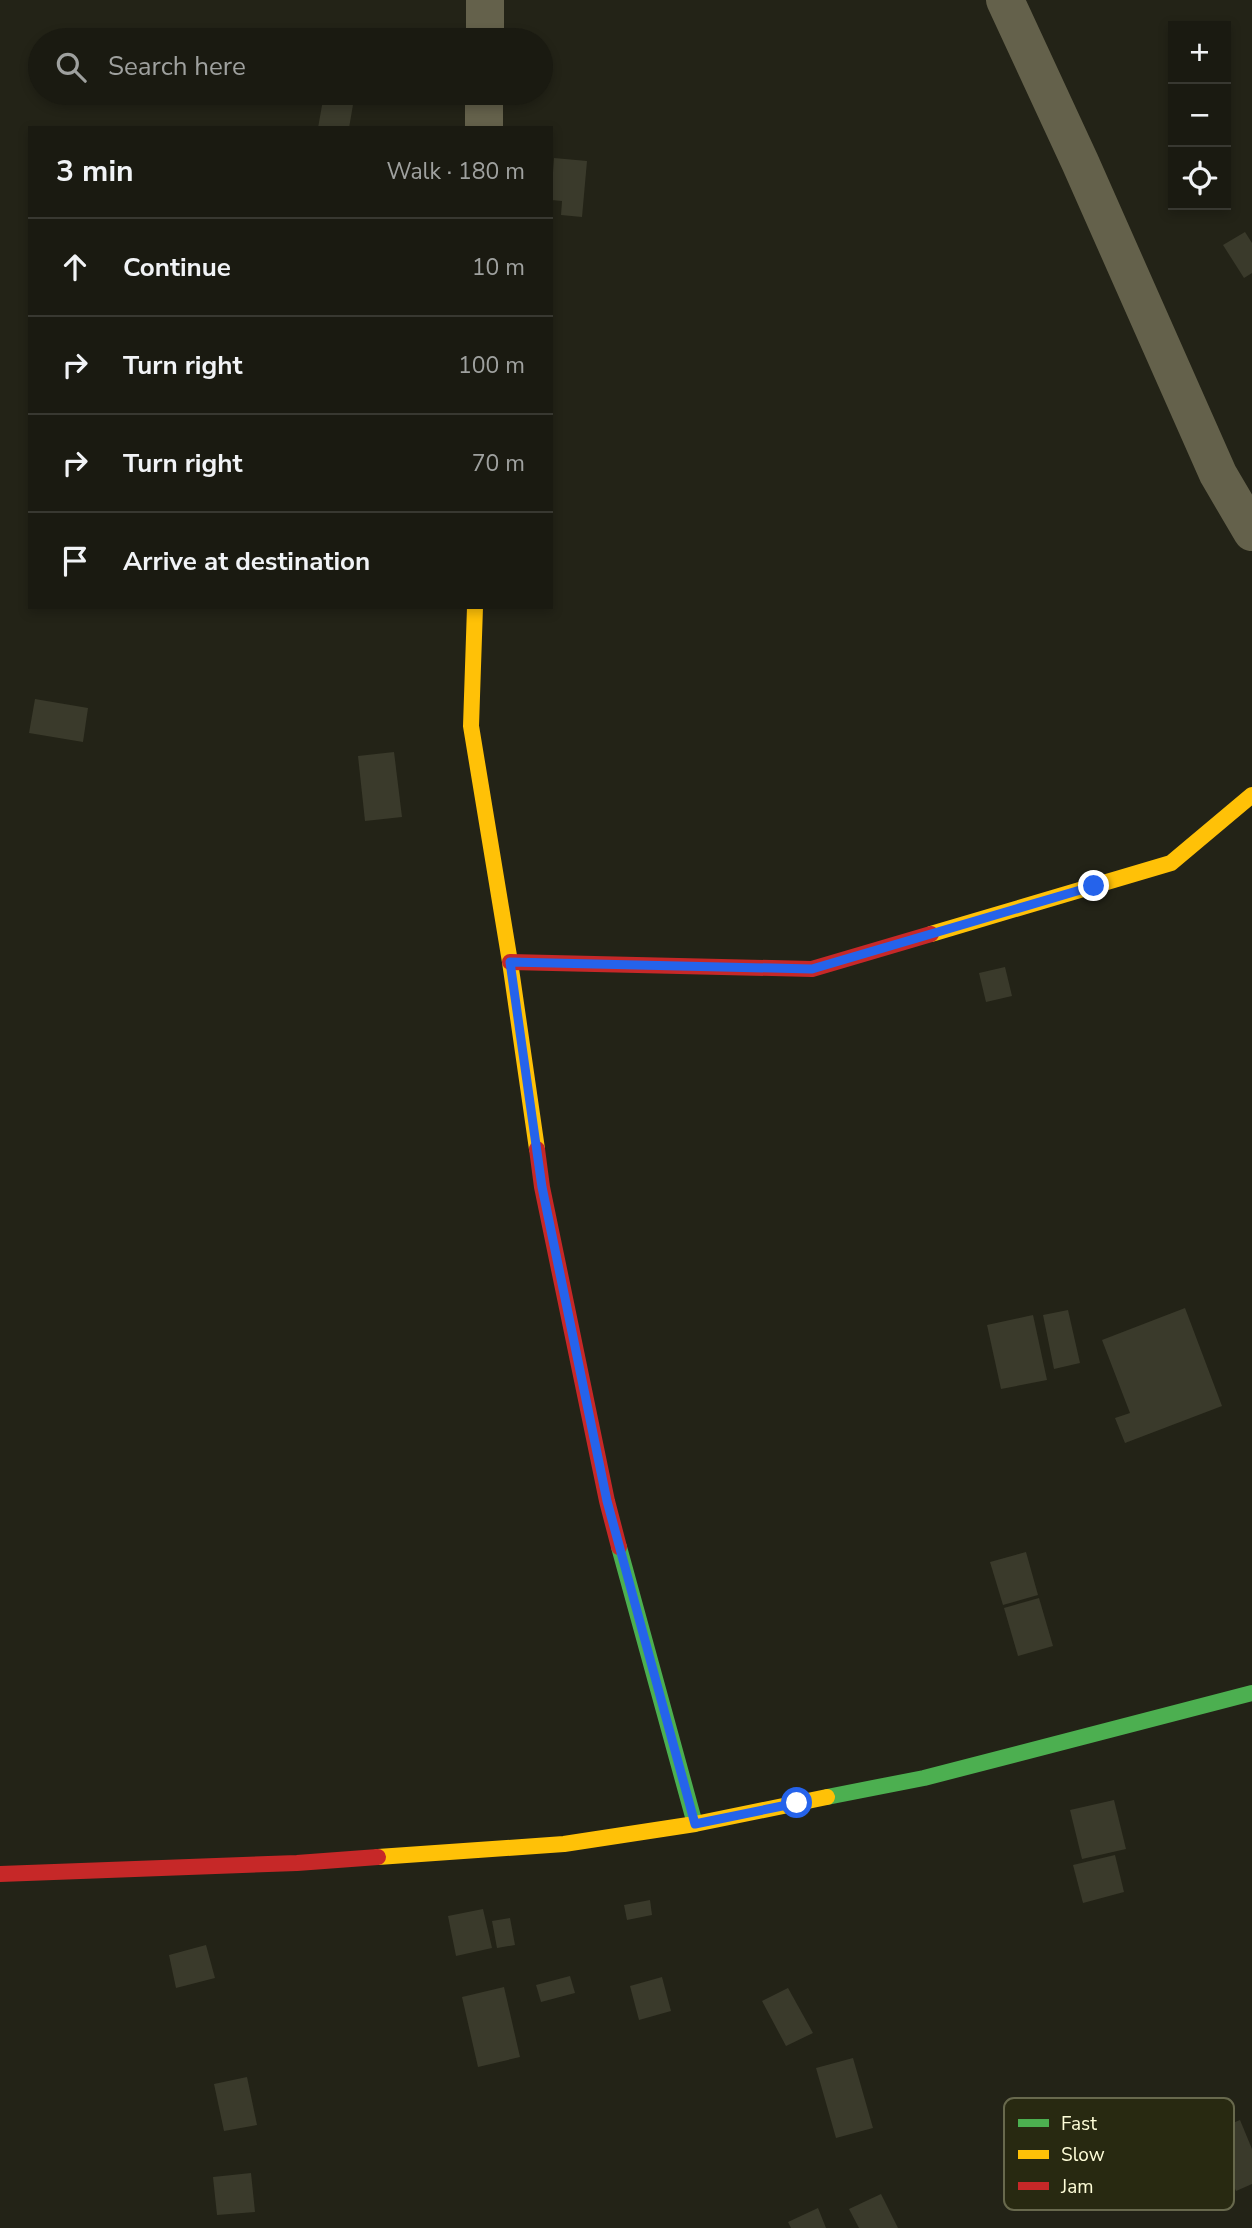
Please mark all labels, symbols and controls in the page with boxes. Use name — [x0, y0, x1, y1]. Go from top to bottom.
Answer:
map controls — [1168, 21, 1231, 210]
button: + — [1168, 21, 1231, 84]
search box — [28, 28, 553, 105]
icon: search — [52, 48, 90, 86]
text: Search here — [108, 49, 246, 84]
button: − — [1168, 84, 1231, 147]
button: locate — [1168, 147, 1231, 210]
text: 3 min — [56, 151, 134, 192]
text: Walk · 180 m — [386, 156, 525, 187]
icon: ahead — [56, 248, 94, 286]
text: Continue — [123, 250, 231, 285]
text: 10 m — [472, 252, 525, 283]
icon: right — [56, 346, 94, 384]
text: Turn right — [123, 348, 242, 383]
text: 100 m — [458, 350, 525, 381]
icon: right — [56, 444, 94, 482]
text: Turn right — [123, 446, 242, 481]
text: 70 m — [472, 448, 525, 479]
icon: arrive — [56, 542, 94, 580]
text: Arrive at destination — [123, 544, 370, 579]
route end — [1078, 870, 1109, 901]
route start — [781, 1787, 812, 1818]
legend — [1004, 2098, 1234, 2210]
text: Fast — [1061, 2111, 1097, 2137]
text: Slow — [1061, 2142, 1105, 2168]
text: Jam — [1060, 2174, 1094, 2200]

